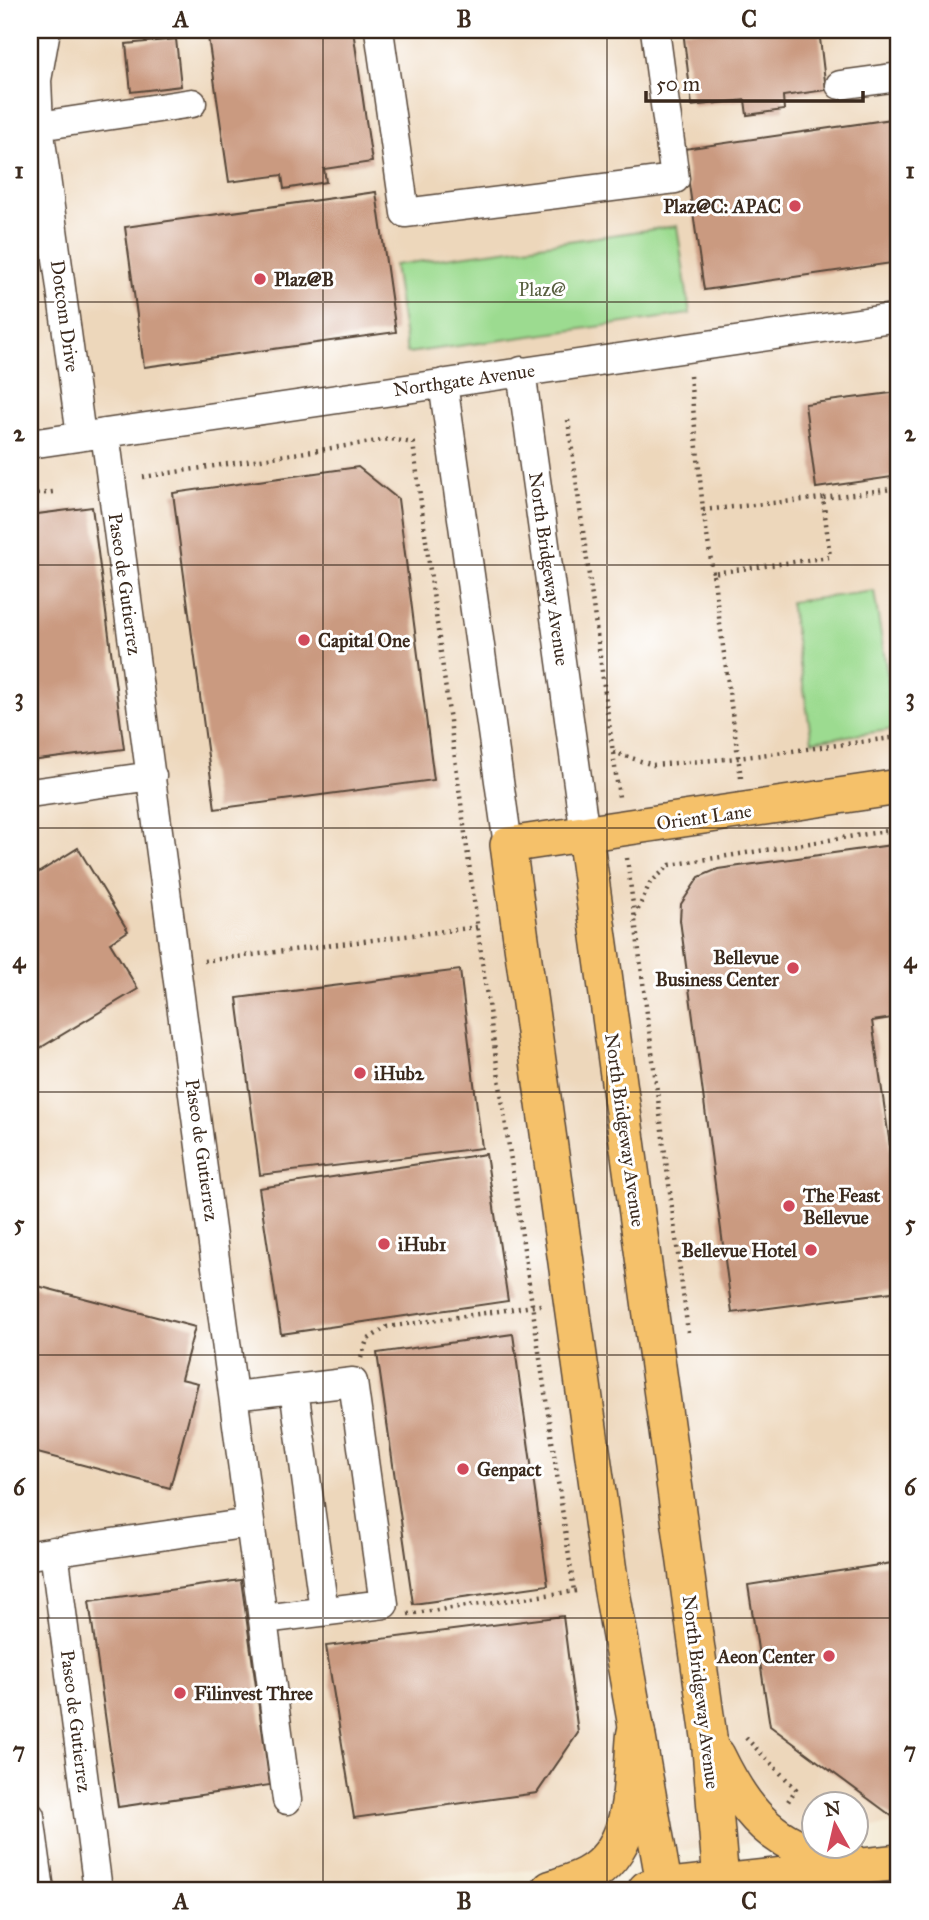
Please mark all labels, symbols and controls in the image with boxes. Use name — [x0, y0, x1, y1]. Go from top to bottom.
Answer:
text: A — [171, 5, 189, 33]
text: B — [456, 5, 472, 33]
text: C — [741, 5, 757, 33]
scale bar — [646, 60, 862, 104]
text: 50 m — [656, 71, 701, 97]
text: 1 — [14, 156, 24, 184]
text: 1 — [905, 156, 915, 184]
place label: Plaz@C: APAC — [663, 195, 781, 218]
marker: Plaz@C: APAC — [787, 198, 803, 214]
street label: Dotcom Drive — [46, 258, 84, 374]
place label: Plaz@B — [274, 268, 334, 291]
marker: Plaz@B — [252, 271, 268, 287]
park label: Plaz@ — [518, 278, 566, 301]
street label: Northgate Avenue — [392, 359, 536, 402]
text: 2 — [13, 419, 25, 447]
text: 2 — [904, 419, 916, 447]
street label: North Bridgeway Avenue — [523, 471, 574, 667]
street label: Paseo de Gutierrez — [104, 511, 146, 657]
place label: Capital One — [318, 629, 410, 653]
marker: Capital One — [296, 632, 312, 648]
text: 3 — [14, 683, 24, 712]
text: 3 — [905, 683, 915, 712]
street label: Orient Lane — [655, 799, 753, 835]
text: 4 — [13, 946, 27, 974]
place label: Bellevue Business Center — [655, 946, 780, 991]
text: 4 — [904, 946, 918, 974]
marker: Bellevue Business Center — [785, 960, 801, 976]
street label: North Bridgeway Avenue — [599, 1032, 650, 1228]
place label: iHub2 — [374, 1062, 425, 1085]
marker: iHub2 — [352, 1065, 368, 1081]
street label: Paseo de Gutierrez — [181, 1077, 223, 1223]
place label: The Feast Bellevue — [802, 1184, 880, 1229]
marker: The Feast Bellevue — [781, 1198, 797, 1214]
text: 5 — [14, 1209, 25, 1237]
text: 5 — [905, 1209, 916, 1237]
place label: iHub1 — [398, 1233, 447, 1256]
marker: iHub1 — [376, 1236, 392, 1252]
place label: Bellevue Hotel — [681, 1239, 798, 1262]
marker: Bellevue Hotel — [803, 1242, 819, 1258]
place label: Genpact — [477, 1458, 542, 1482]
marker: Genpact — [455, 1461, 471, 1477]
text: 6 — [13, 1473, 26, 1501]
text: 6 — [904, 1473, 917, 1501]
street label: North Bridgeway Avenue — [677, 1594, 724, 1790]
place label: Aeon Center — [715, 1645, 816, 1668]
street label: Paseo de Gutierrez — [56, 1648, 96, 1794]
marker: Aeon Center — [821, 1648, 837, 1664]
place label: Filinvest Three — [194, 1682, 313, 1705]
marker: Filinvest Three — [172, 1685, 188, 1701]
text: 7 — [13, 1736, 25, 1764]
text: 7 — [904, 1736, 916, 1764]
north arrow — [800, 1790, 870, 1860]
text: N — [823, 1796, 842, 1821]
text: A — [171, 1887, 189, 1915]
text: B — [456, 1887, 472, 1915]
text: C — [741, 1887, 757, 1915]

